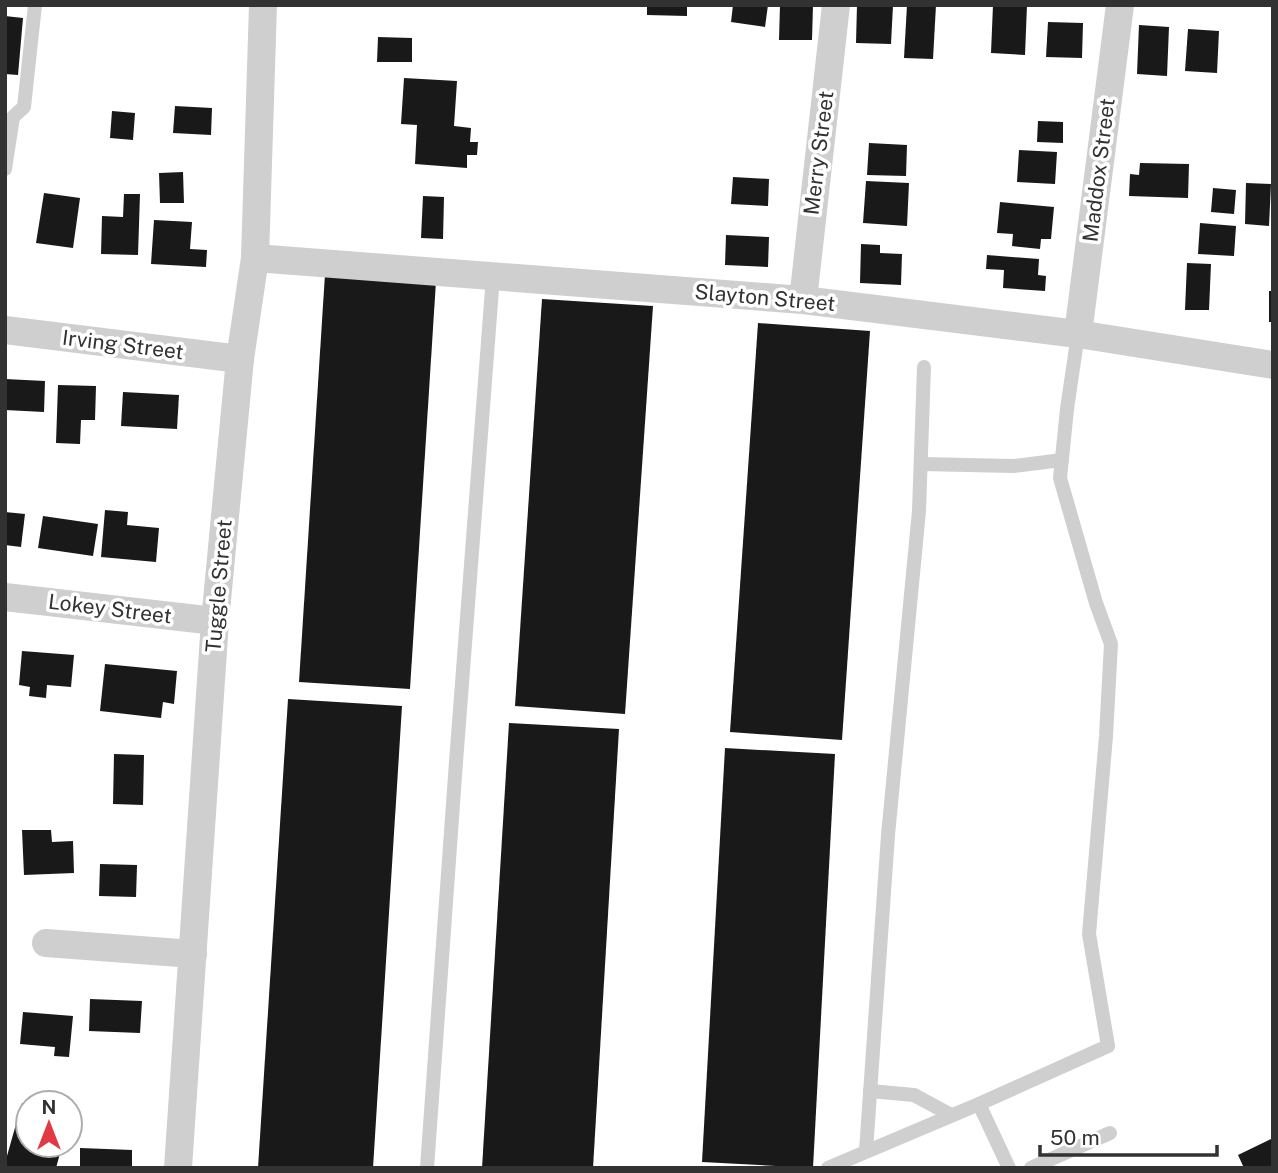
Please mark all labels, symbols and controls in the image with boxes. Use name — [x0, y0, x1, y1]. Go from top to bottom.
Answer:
street label: Merry Street — [799, 90, 839, 216]
street label: Maddox Street — [1077, 97, 1120, 243]
street label: Slayton Street — [694, 279, 836, 316]
street label: Irving Street — [61, 325, 185, 364]
street label: Tuggle Street — [200, 518, 237, 653]
street label: Lokey Street — [47, 589, 173, 628]
north arrow — [14, 1089, 84, 1159]
text: N — [42, 1096, 56, 1118]
scale bar — [1040, 1114, 1217, 1158]
text: 50 m — [1050, 1125, 1100, 1150]

